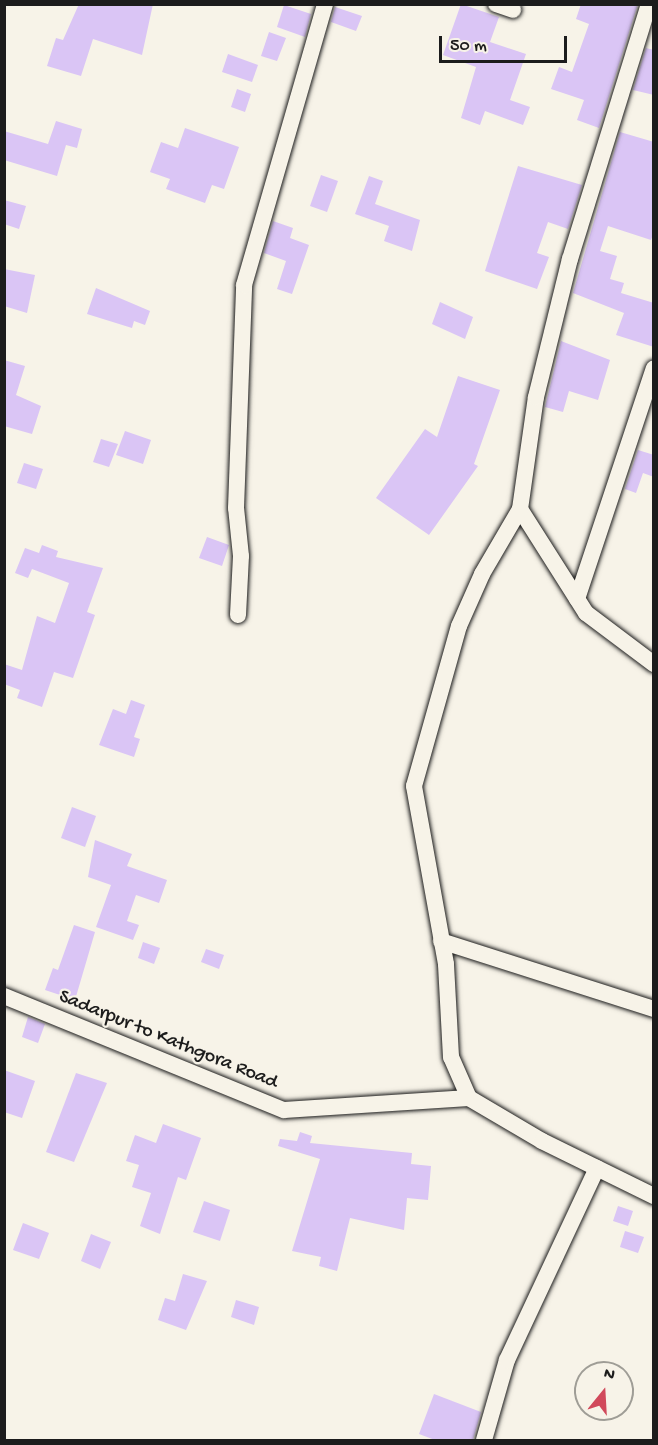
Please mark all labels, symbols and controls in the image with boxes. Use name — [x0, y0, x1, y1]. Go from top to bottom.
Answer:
scale bar — [442, 24, 570, 62]
text: 50 m — [450, 36, 487, 57]
street label: Sadarpur to Kathgora Road — [55, 985, 281, 1095]
north arrow — [574, 1361, 634, 1421]
text: N — [601, 1365, 617, 1386]

